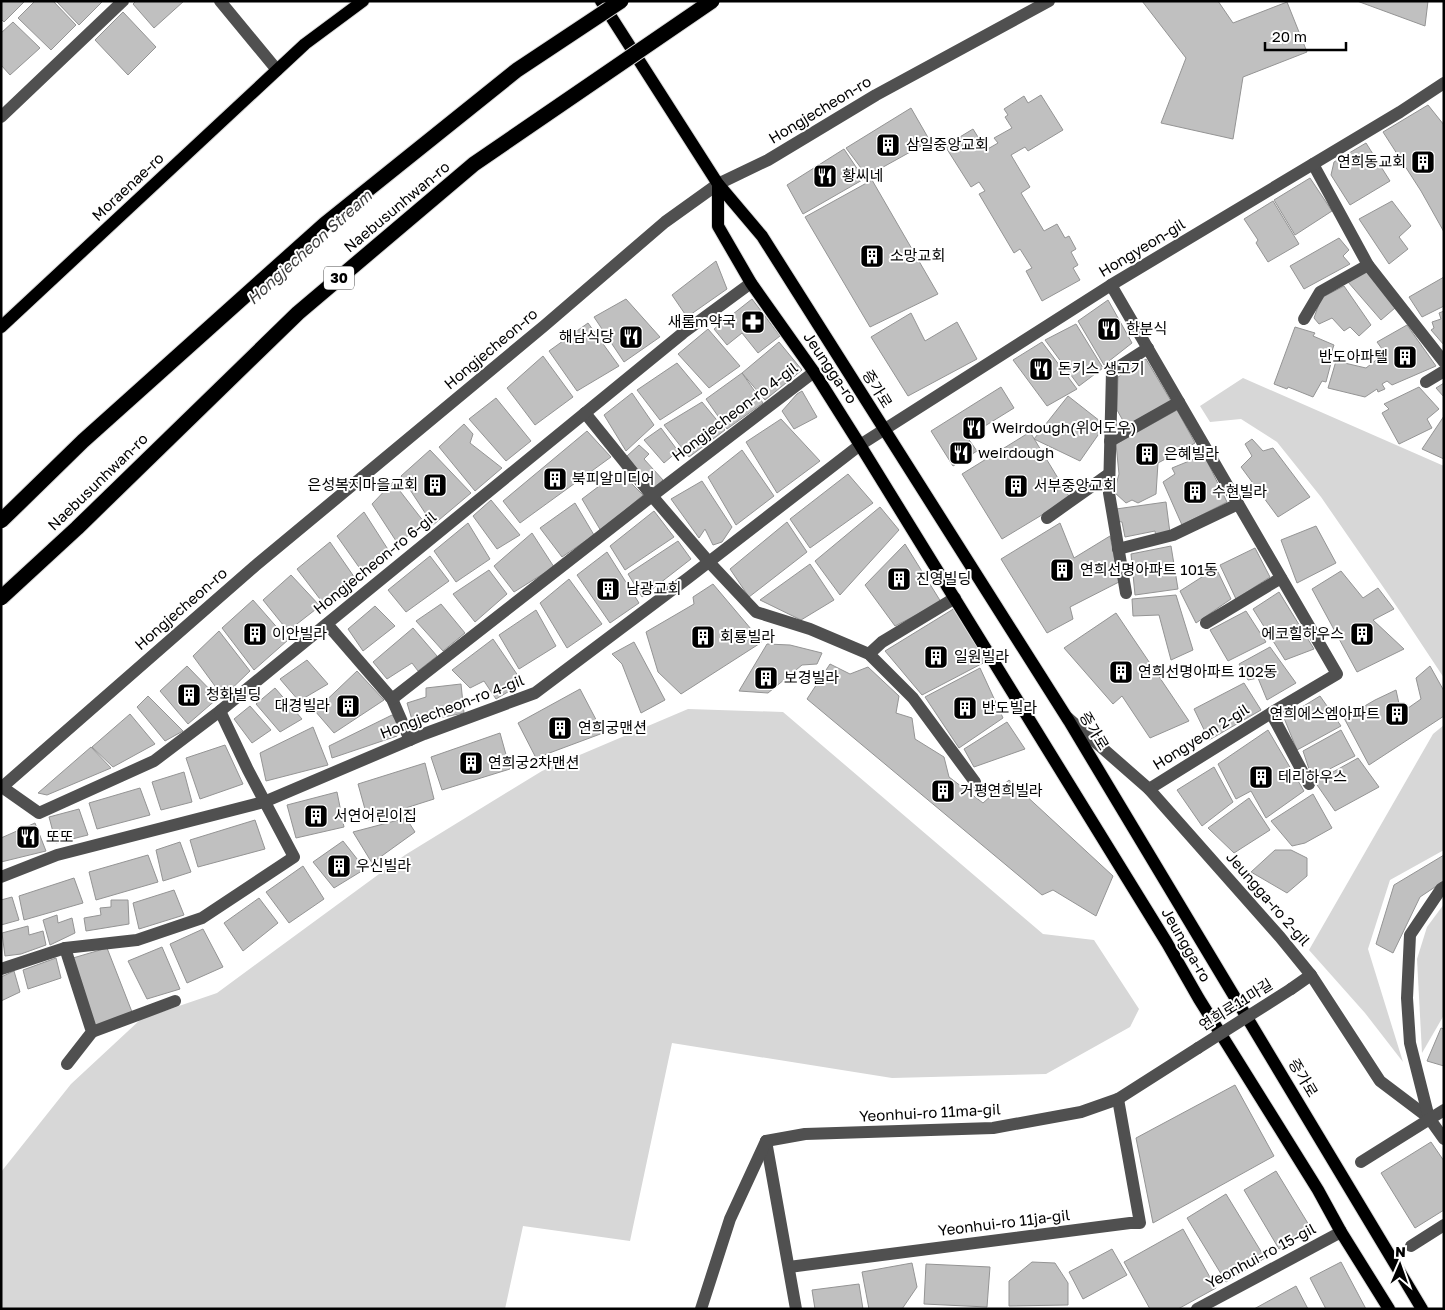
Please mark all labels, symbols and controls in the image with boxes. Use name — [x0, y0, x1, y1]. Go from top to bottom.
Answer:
scale bar — [1265, 20, 1346, 52]
text: 20 m — [1272, 27, 1307, 45]
street label: Hongjecheon-ro — [765, 71, 874, 147]
building icon: 삼일중앙교회 — [875, 132, 901, 158]
place label: 삼일중앙교회 — [906, 135, 989, 153]
street label: Moraenae-ro — [88, 148, 167, 224]
building icon: 연희동교회 — [1410, 149, 1436, 175]
place label: 연희동교회 — [1337, 152, 1406, 170]
street label: Naebusunhwan-ro — [340, 157, 453, 256]
restaurant icon: 황씨네 — [812, 163, 838, 189]
place label: 황씨네 — [842, 166, 883, 184]
water label: Hongjecheon Stream — [242, 185, 376, 308]
street label: Hongyeon-gil — [1095, 214, 1188, 280]
building icon: 소망교회 — [859, 243, 885, 269]
place label: 소망교회 — [890, 246, 945, 264]
road number: 30 — [324, 266, 354, 290]
street label: Hongjecheon-ro — [440, 304, 541, 393]
pharmacy icon: 새롬m약국 — [740, 309, 766, 335]
place label: 새롬m약국 — [668, 312, 736, 330]
restaurant icon: 한분식 — [1096, 316, 1122, 342]
place label: 한분식 — [1126, 319, 1167, 337]
restaurant icon: 해남식당 — [618, 324, 644, 350]
place label: 해남식당 — [559, 327, 614, 345]
street label: Jeungga-ro — [800, 328, 861, 407]
building icon: 반도아파텔 — [1392, 344, 1418, 370]
place label: 반도아파텔 — [1319, 347, 1388, 365]
restaurant icon: 돈키스 생고기 — [1028, 356, 1054, 382]
street label: Hongjecheon-ro 4-gil — [668, 358, 801, 464]
place label: 돈키스 생고기 — [1058, 359, 1145, 377]
street label: 증가로 — [859, 366, 896, 411]
restaurant icon: Weirdough(위어도우) — [961, 415, 987, 441]
place label: Weirdough(위어도우) — [992, 418, 1137, 436]
street label: Naebusunhwan-ro — [44, 429, 151, 534]
restaurant icon: weirdough — [948, 440, 974, 466]
building icon: 은혜빌라 — [1134, 441, 1160, 467]
place label: weirdough — [978, 443, 1054, 461]
place label: 은혜빌라 — [1164, 444, 1219, 462]
building icon: 북피알미디어 — [542, 466, 568, 492]
place label: 북피알미디어 — [572, 469, 655, 487]
building icon: 은성복지마을교회 — [422, 472, 448, 498]
building icon: 서부중앙교회 — [1003, 473, 1029, 499]
place label: 은성복지마을교회 — [308, 475, 418, 493]
place label: 서부중앙교회 — [1034, 476, 1117, 494]
building icon: 수현빌라 — [1182, 479, 1208, 505]
place label: 수현빌라 — [1212, 482, 1267, 500]
street label: Hongjecheon-ro 6-gil — [309, 507, 440, 617]
building icon: 연희선명아파트 101동 — [1049, 557, 1075, 583]
place label: 연희선명아파트 101동 — [1080, 560, 1218, 578]
street label: Hongjecheon-ro — [131, 563, 230, 653]
building icon: 진영빌딩 — [886, 566, 912, 592]
place label: 진영빌딩 — [916, 569, 971, 587]
building icon: 남광교회 — [595, 576, 621, 602]
place label: 남광교회 — [626, 579, 681, 597]
building icon: 이안빌라 — [242, 621, 268, 647]
building icon: 에코힐하우스 — [1349, 621, 1375, 647]
place label: 이안빌라 — [272, 624, 327, 642]
building icon: 회룡빌라 — [690, 624, 716, 650]
place label: 에코힐하우스 — [1261, 624, 1344, 642]
place label: 회룡빌라 — [720, 627, 775, 645]
building icon: 일원빌라 — [923, 644, 949, 670]
place label: 일원빌라 — [954, 647, 1009, 665]
building icon: 연희선명아파트 102동 — [1108, 659, 1134, 685]
place label: 연희선명아파트 102동 — [1138, 662, 1277, 680]
building icon: 보경빌라 — [753, 665, 779, 691]
place label: 보경빌라 — [784, 668, 839, 686]
street label: Hongjecheon-ro 4-gil — [377, 670, 526, 742]
building icon: 청화빌딩 — [176, 682, 202, 708]
place label: 청화빌딩 — [206, 685, 261, 703]
building icon: 대경빌라 — [335, 693, 361, 719]
building icon: 반도빌라 — [952, 695, 978, 721]
place label: 대경빌라 — [275, 696, 330, 714]
place label: 반도빌라 — [982, 698, 1037, 716]
street label: Hongyeon 2-gil — [1149, 699, 1252, 773]
building icon: 연희에스엠아파트 — [1384, 701, 1410, 727]
place label: 연희에스엠아파트 — [1270, 704, 1380, 722]
street label: 증가로 — [1076, 708, 1113, 753]
building icon: 연희궁맨션 — [547, 715, 573, 741]
place label: 연희궁맨션 — [578, 718, 647, 736]
building icon: 연희궁2차맨션 — [458, 750, 484, 776]
place label: 연희궁2차맨션 — [488, 753, 580, 771]
building icon: 테리하우스 — [1248, 764, 1274, 790]
place label: 테리하우스 — [1278, 767, 1347, 785]
building icon: 거평연희빌라 — [930, 778, 956, 804]
place label: 거평연희빌라 — [960, 781, 1043, 799]
building icon: 서연어린이집 — [303, 803, 329, 829]
place label: 서연어린이집 — [334, 806, 417, 824]
restaurant icon: 또또 — [15, 824, 41, 850]
place label: 또또 — [46, 827, 74, 845]
street label: Jeungga-ro 2-gil — [1223, 848, 1315, 949]
building icon: 우신빌라 — [326, 853, 352, 879]
place label: 우신빌라 — [356, 856, 411, 874]
street label: Jeungga-ro — [1158, 904, 1215, 985]
street label: 연희로11마길 — [1195, 974, 1276, 1034]
street label: 증가로 — [1285, 1055, 1322, 1100]
street label: Yeonhui-ro 11ma-gil — [859, 1099, 1001, 1125]
street label: Yeonhui-ro 11ja-gil — [937, 1205, 1071, 1239]
street label: Yeonhui-ro 15-gil — [1203, 1219, 1319, 1292]
north arrow — [1375, 1240, 1425, 1290]
text: N — [1395, 1243, 1406, 1260]

